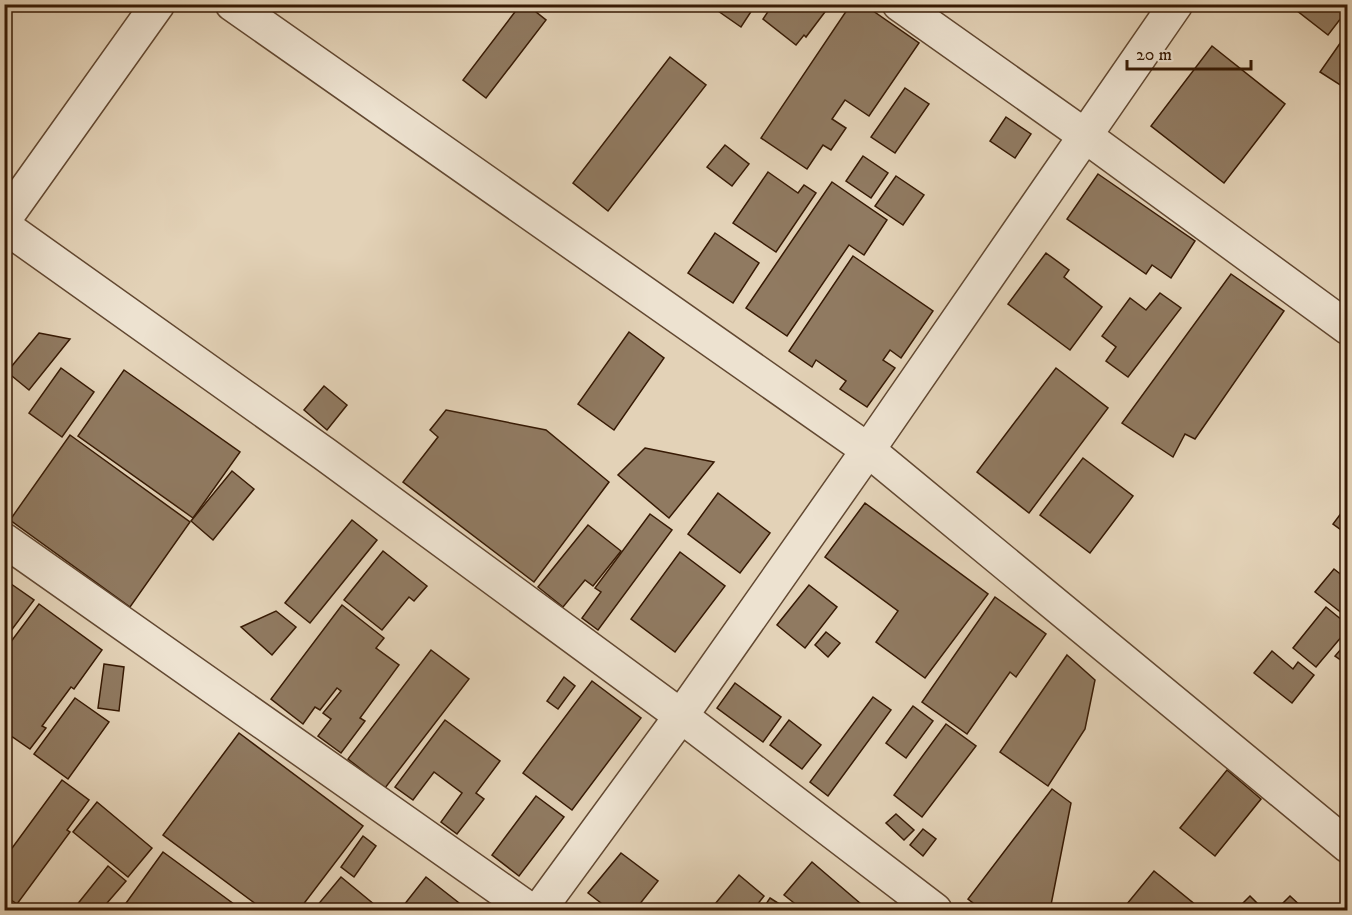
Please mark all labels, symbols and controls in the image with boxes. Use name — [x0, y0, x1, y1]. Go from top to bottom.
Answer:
scale bar — [1127, 33, 1252, 71]
text: 20 m — [1136, 44, 1172, 66]

